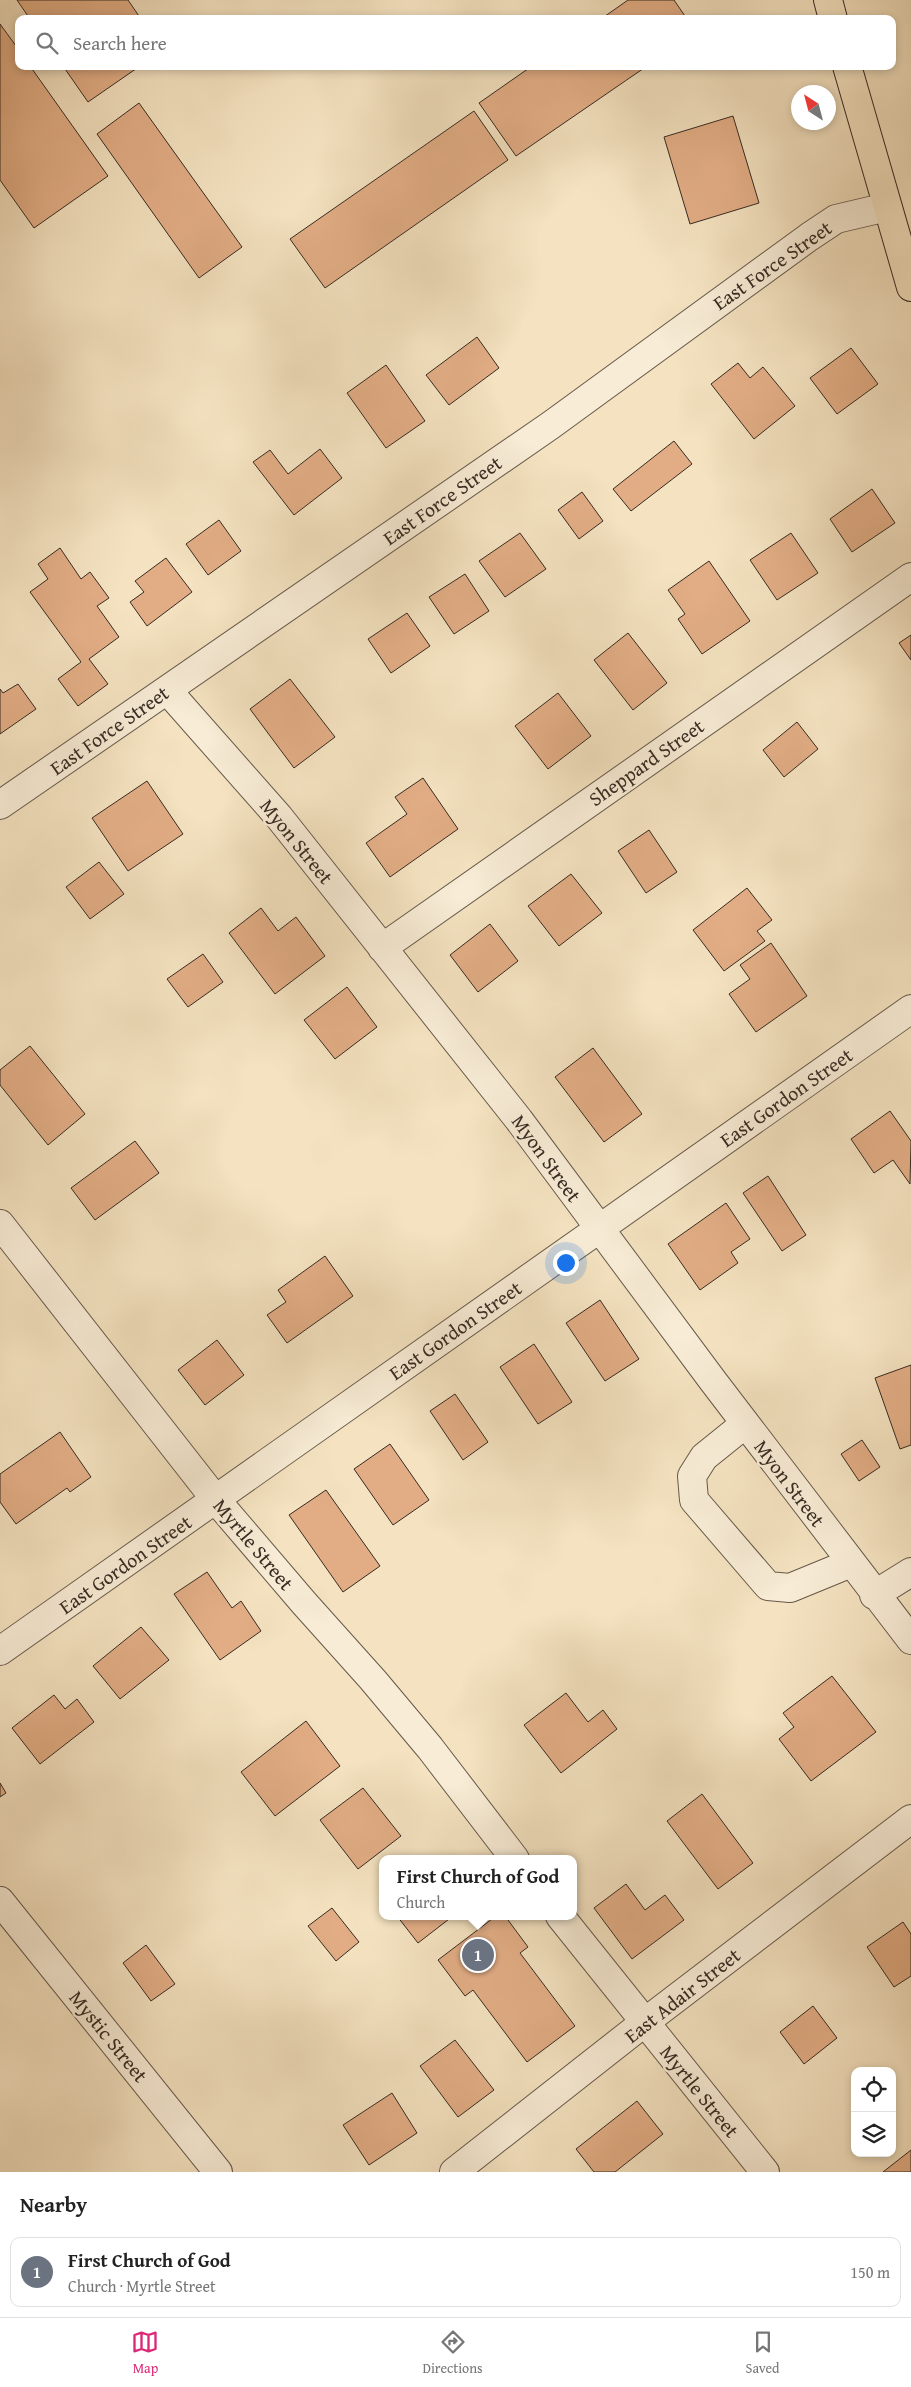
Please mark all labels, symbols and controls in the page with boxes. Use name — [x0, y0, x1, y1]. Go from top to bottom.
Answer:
search box — [15, 15, 896, 70]
icon: search — [33, 29, 61, 57]
text: Search here — [73, 29, 167, 57]
north arrow — [791, 85, 836, 130]
street label: East Force Street — [707, 213, 837, 317]
street label: East Force Street — [377, 448, 507, 552]
street label: East Force Street — [44, 678, 174, 782]
street label: Sheppard Street — [582, 711, 710, 813]
street label: Myon Street — [254, 792, 340, 890]
street label: East Gordon Street — [714, 1040, 858, 1154]
street label: Myon Street — [505, 1108, 589, 1208]
your location — [553, 1250, 579, 1276]
street label: East Gordon Street — [383, 1273, 527, 1387]
street label: Myon Street — [748, 1433, 832, 1533]
street label: Myrtle Street — [207, 1492, 301, 1596]
street label: East Gordon Street — [53, 1507, 197, 1621]
popup — [379, 1855, 577, 1920]
text: First Church of God — [397, 1862, 559, 1890]
text: Church — [397, 1890, 445, 1914]
pin: 1 — [462, 1936, 494, 1974]
street label: East Adair Street — [618, 1940, 746, 2050]
street label: Mystic Street — [63, 1984, 155, 2088]
street label: Myrtle Street — [654, 2038, 746, 2144]
map controls — [851, 2067, 896, 2157]
button: locate — [851, 2067, 896, 2112]
button: layers — [851, 2112, 896, 2157]
text: Nearby — [20, 2189, 87, 2220]
text: First Church of God — [68, 2246, 231, 2274]
text: 1 — [33, 2260, 41, 2284]
text: 150 m — [850, 2260, 890, 2284]
text: Church · Myrtle Street — [68, 2274, 216, 2298]
tab: Map — [131, 2328, 159, 2378]
tab: Directions — [422, 2328, 483, 2378]
tab: Saved — [746, 2328, 780, 2378]

